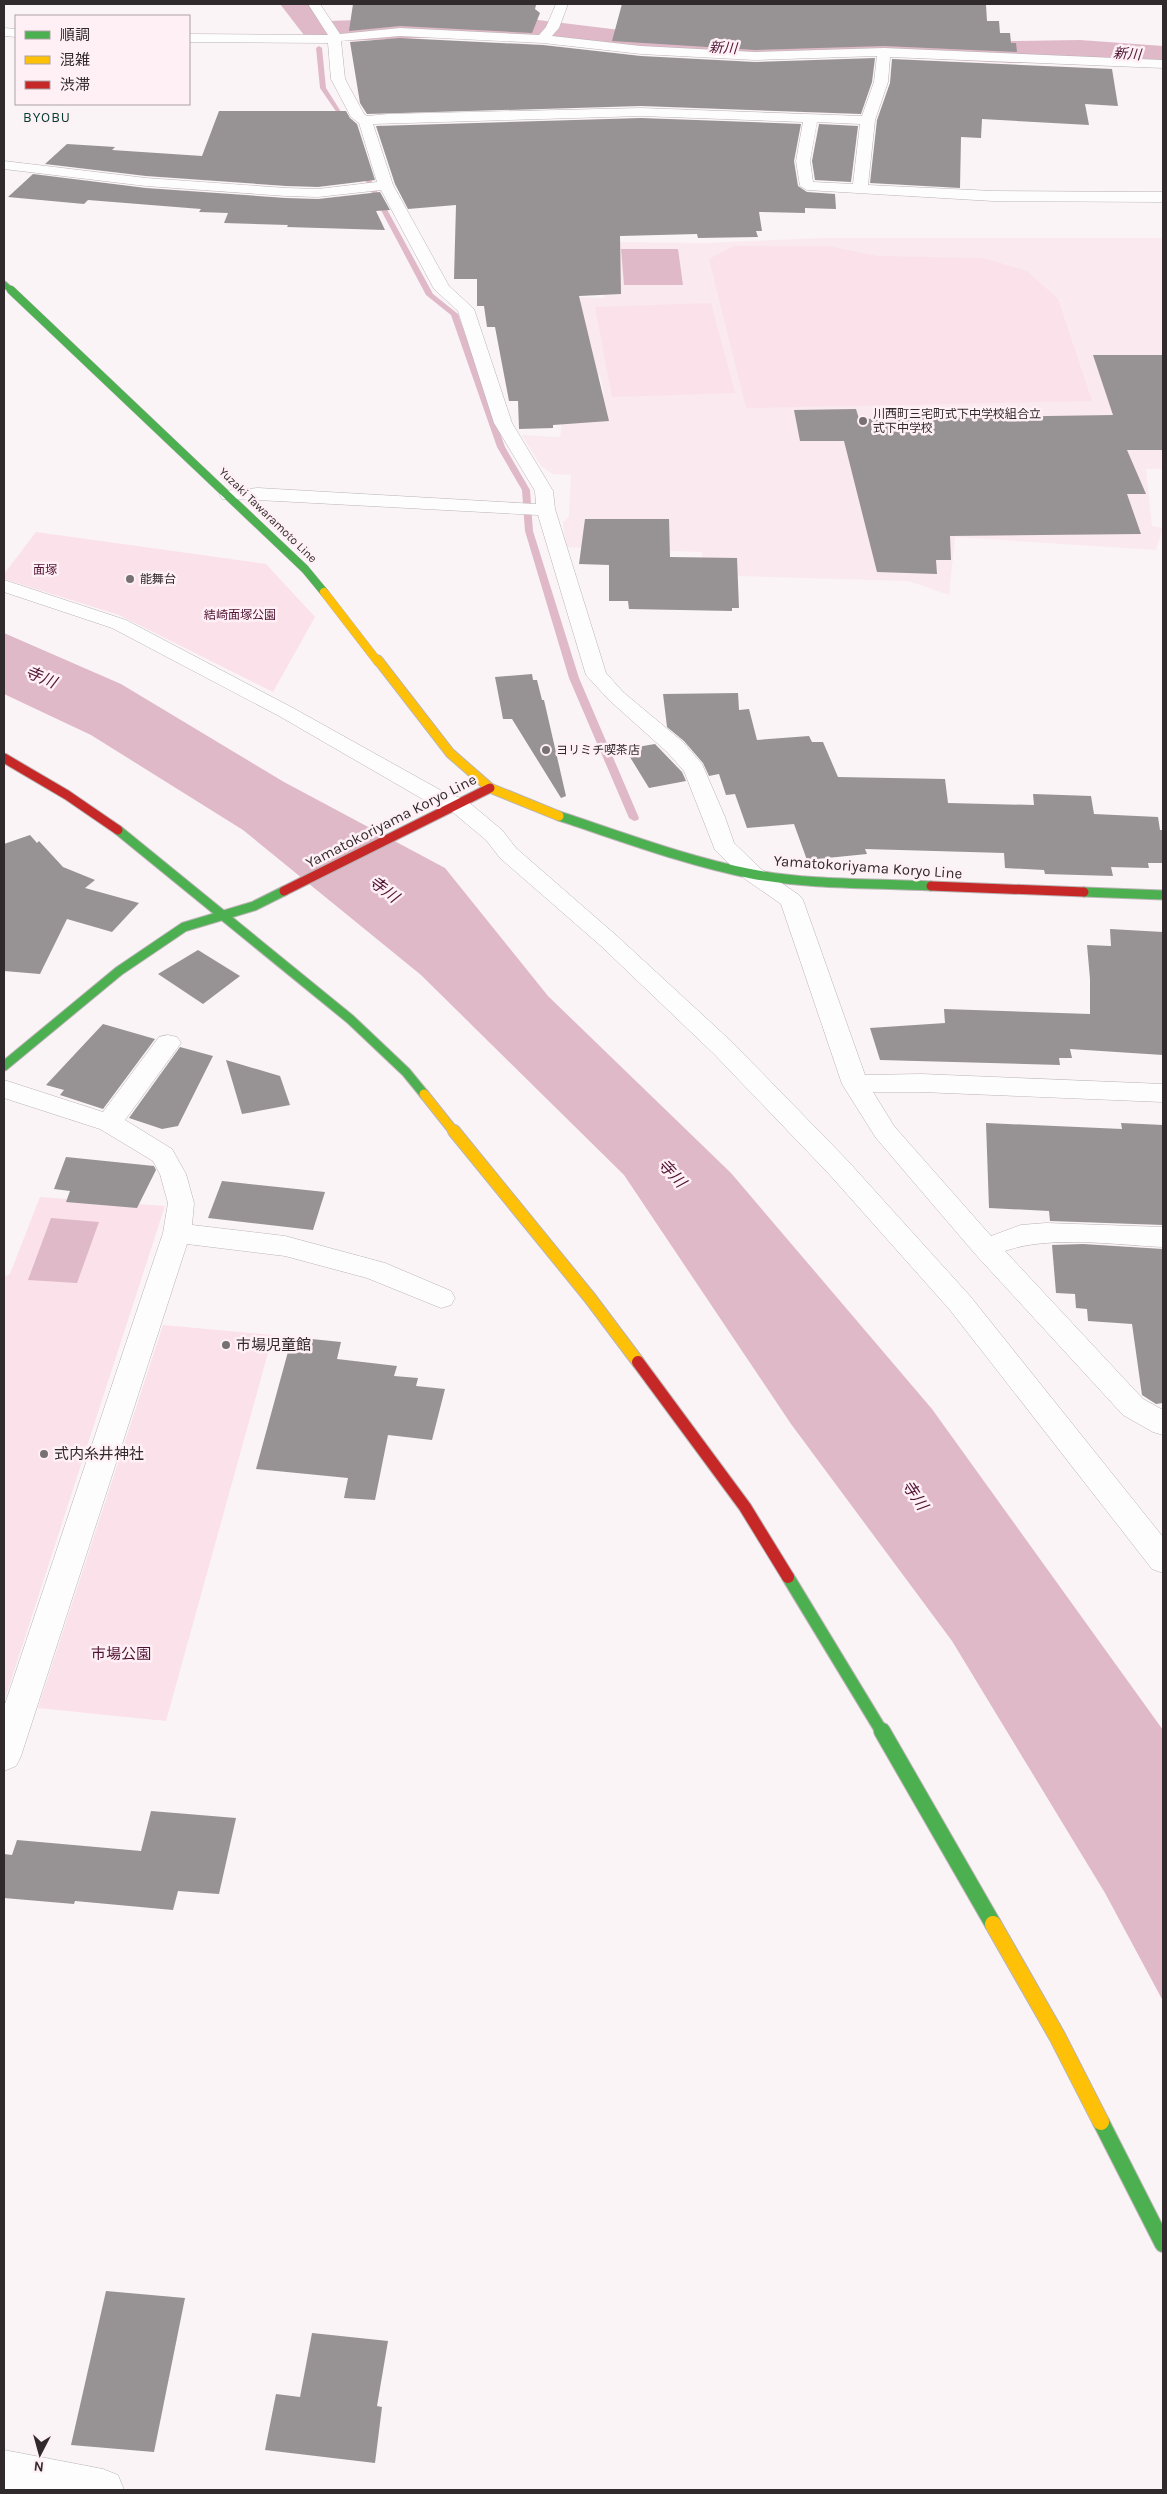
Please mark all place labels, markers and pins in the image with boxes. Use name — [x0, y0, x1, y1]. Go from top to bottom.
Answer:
place label: 川西町三宅町式下中学校組合立 式下中学校 — [873, 407, 1041, 435]
marker: 川西町三宅町式下中学校組合立 式下中学校 — [857, 415, 869, 427]
place label: 能舞台 — [140, 572, 176, 586]
marker: 能舞台 — [124, 573, 136, 585]
place label: ヨリミチ喫茶店 — [556, 743, 640, 757]
marker: ヨリミチ喫茶店 — [540, 744, 552, 756]
place label: 市場児童館 — [236, 1336, 311, 1354]
marker: 市場児童館 — [220, 1339, 232, 1351]
place label: 式内糸井神社 — [54, 1445, 144, 1463]
marker: 式内糸井神社 — [38, 1448, 50, 1460]

